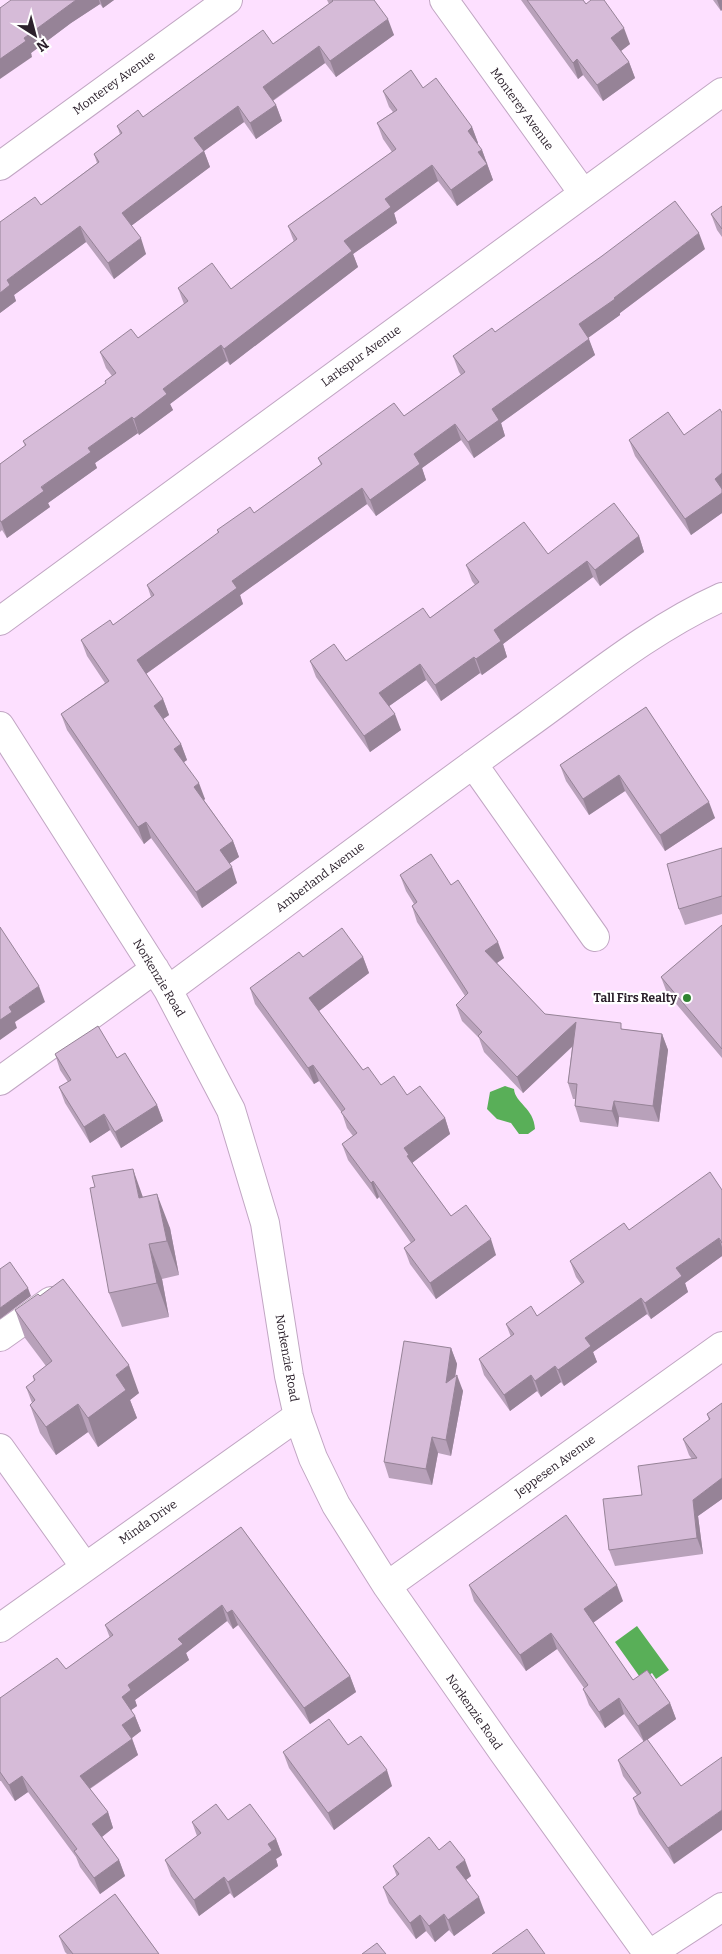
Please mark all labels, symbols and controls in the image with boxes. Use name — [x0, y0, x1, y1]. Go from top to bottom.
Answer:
north arrow — [10, 10, 60, 60]
text: N — [33, 35, 52, 55]
street label: Monterey Avenue — [70, 49, 158, 117]
street label: Monterey Avenue — [488, 65, 556, 153]
street label: Larkspur Avenue — [319, 322, 403, 390]
street label: Amberland Avenue — [273, 839, 367, 915]
street label: Norkenzie Road — [130, 937, 188, 1019]
place label: Tall Firs Realty — [594, 991, 677, 1005]
marker: Tall Firs Realty — [681, 992, 693, 1004]
street label: Norkenzie Road — [272, 1313, 302, 1403]
street label: Jeppesen Avenue — [511, 1432, 598, 1500]
street label: Minda Drive — [116, 1497, 180, 1547]
street label: Norkenzie Road — [443, 1672, 505, 1752]

